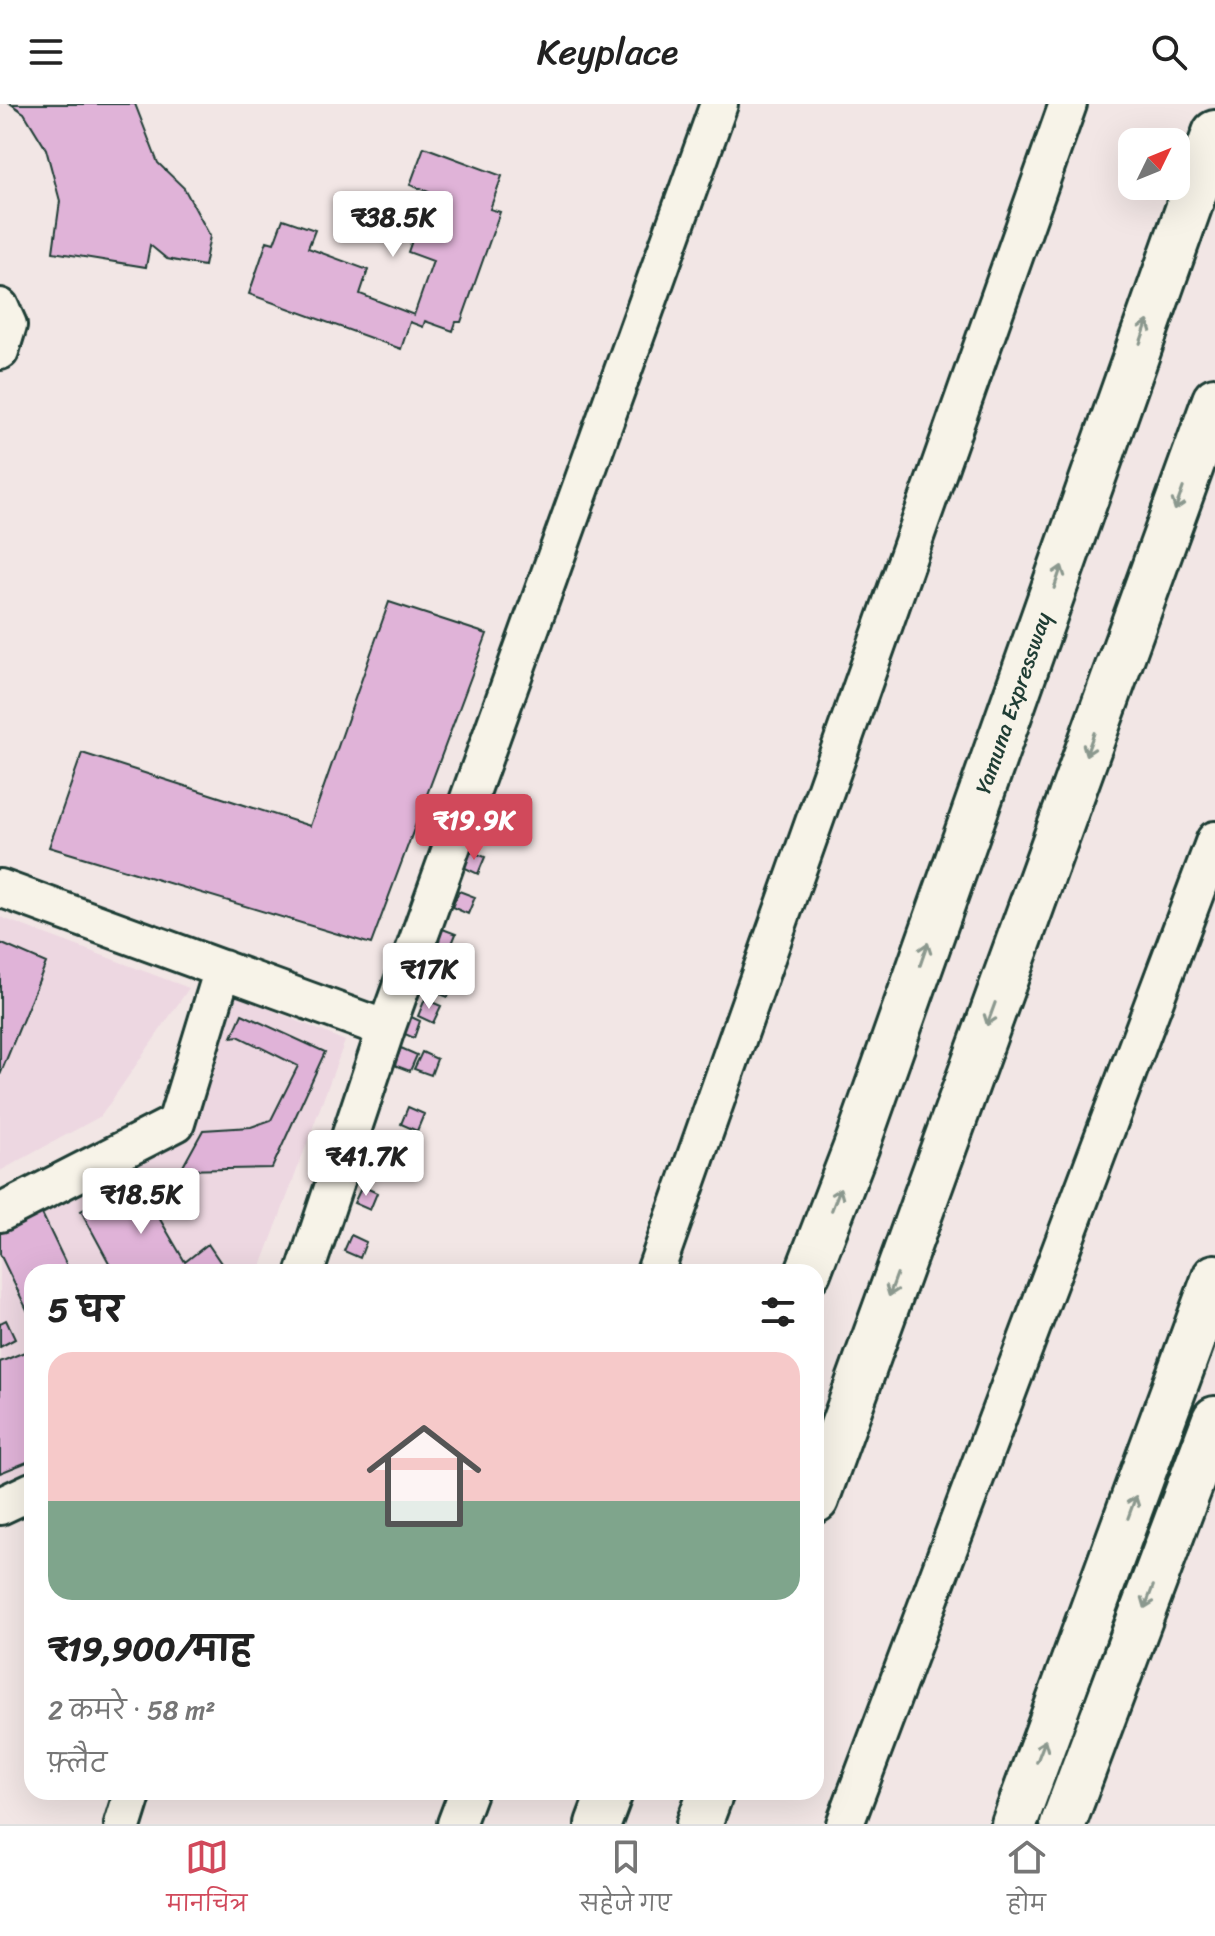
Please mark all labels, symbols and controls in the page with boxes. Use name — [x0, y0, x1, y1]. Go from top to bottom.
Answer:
text: Keyplace — [537, 20, 678, 84]
icon: menu — [24, 30, 68, 74]
icon: search — [1147, 30, 1191, 74]
north arrow — [1118, 128, 1190, 200]
map controls — [1118, 128, 1190, 200]
pin: ₹38.5K — [328, 191, 458, 259]
text: ₹38.5K — [351, 194, 435, 240]
one-way arrow — [1138, 320, 1153, 345]
one-way arrow — [1171, 486, 1185, 511]
one-way arrow — [1051, 565, 1066, 590]
street label: Yamuna Expressway — [964, 606, 1063, 799]
one-way arrow — [1082, 731, 1096, 755]
pin: ₹19.9K — [409, 794, 539, 862]
text: ₹19.9K — [433, 797, 515, 843]
one-way arrow — [918, 942, 933, 967]
pin: ₹17K — [382, 943, 476, 1011]
text: ₹17K — [401, 946, 457, 992]
one-way arrow — [983, 1001, 997, 1026]
pin: ₹41.7K — [301, 1130, 431, 1198]
text: ₹41.7K — [326, 1133, 406, 1179]
pin: ₹18.5K — [76, 1168, 206, 1236]
text: ₹18.5K — [101, 1171, 181, 1217]
one-way arrow — [830, 1187, 844, 1212]
one-way arrow — [885, 1272, 899, 1297]
text: 5 घर — [48, 1280, 123, 1340]
icon: filters — [756, 1290, 800, 1334]
icon: home — [352, 1404, 496, 1548]
one-way arrow — [1125, 1495, 1140, 1520]
one-way arrow — [1141, 1584, 1155, 1609]
text: ₹19,900/माह — [48, 1619, 252, 1679]
text: 2 कमरे · 58 m² — [48, 1687, 215, 1733]
one-way arrow — [1035, 1739, 1049, 1764]
text: फ़्लैट — [48, 1740, 107, 1786]
tab: मानचित्र — [166, 1835, 247, 1928]
tab: सहेजे गए — [580, 1835, 672, 1928]
tab: होम — [1005, 1835, 1049, 1928]

